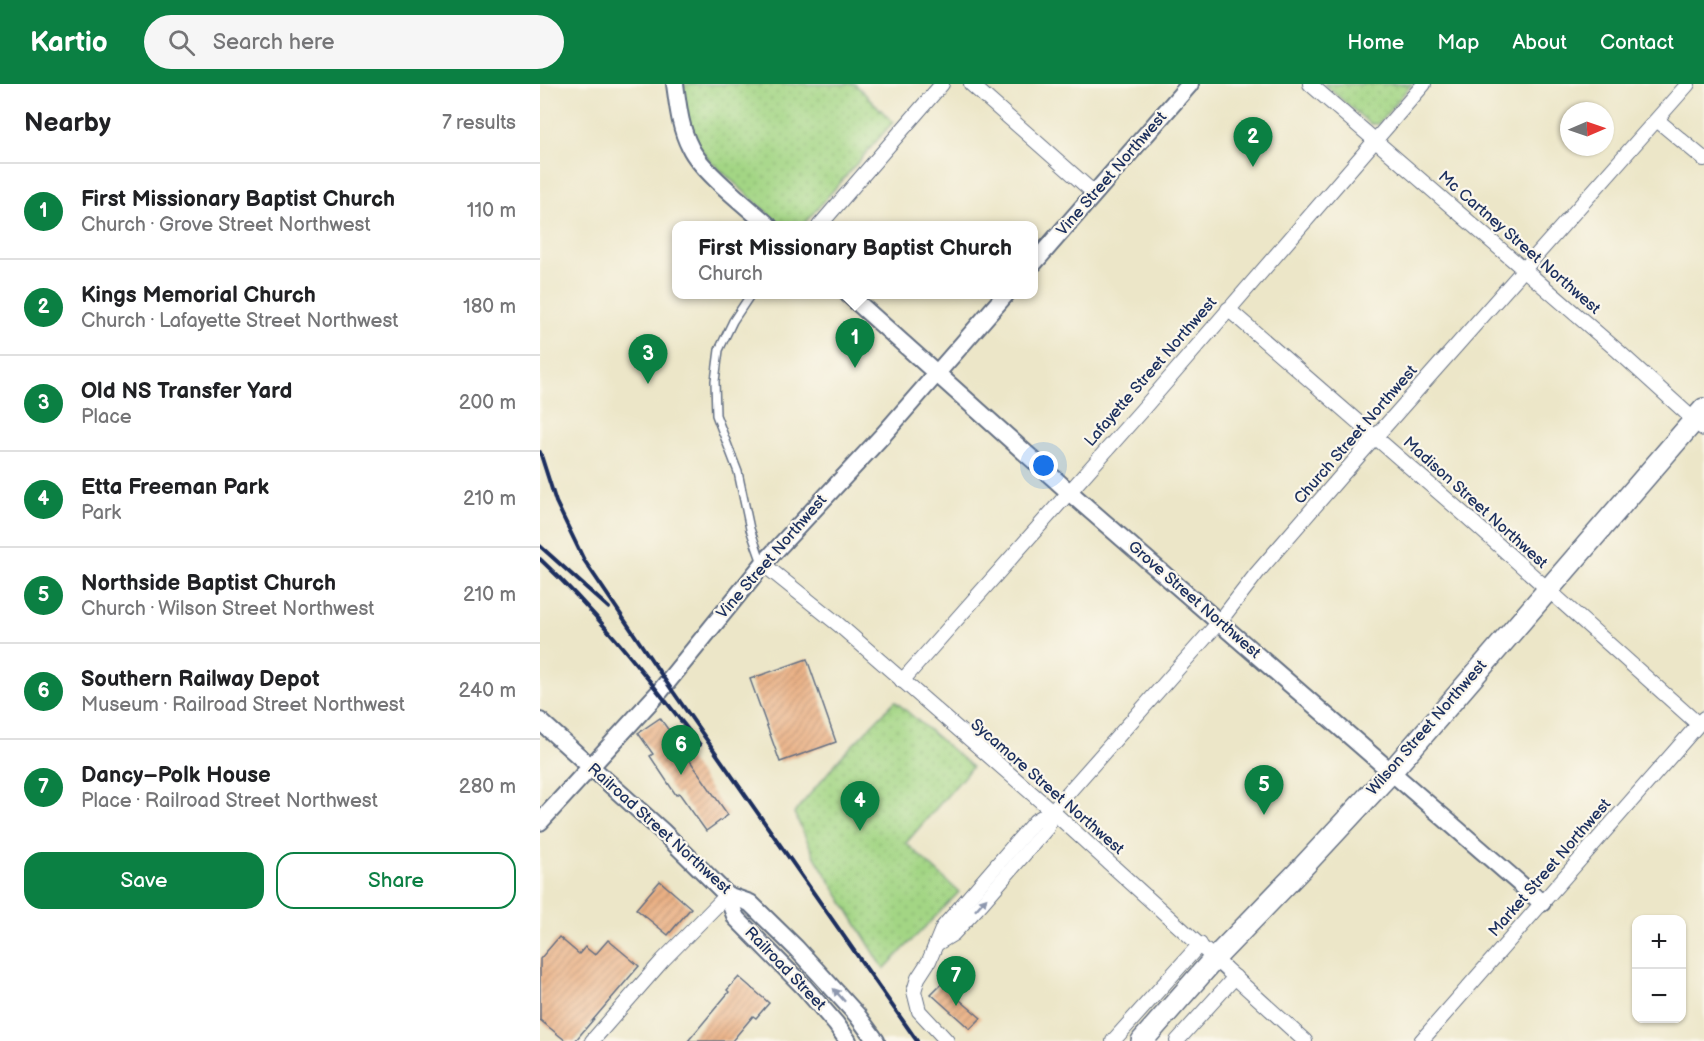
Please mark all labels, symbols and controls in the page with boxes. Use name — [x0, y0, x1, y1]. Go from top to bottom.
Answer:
search box — [144, 15, 564, 69]
text: Kartio — [30, 26, 108, 59]
icon: search — [165, 26, 198, 59]
text: Search here — [213, 29, 335, 56]
text: Home — [1347, 30, 1404, 55]
text: Map — [1437, 30, 1479, 55]
text: About — [1512, 30, 1567, 55]
text: Contact — [1600, 30, 1674, 55]
north arrow — [1560, 102, 1614, 156]
text: Nearby — [24, 108, 111, 139]
street label: Vine Street Northwest — [1053, 108, 1171, 240]
text: 7 results — [442, 111, 516, 135]
pin: 2 — [1234, 118, 1272, 167]
street label: Mc Cartney Street Northwest — [1434, 167, 1604, 319]
text: First Missionary Baptist Church — [81, 186, 395, 213]
text: 1 — [39, 199, 48, 223]
text: 110 m — [467, 199, 516, 223]
text: Church · Grove Street Northwest — [81, 213, 371, 237]
popup — [672, 221, 1038, 299]
text: First Missionary Baptist Church — [698, 235, 1012, 262]
text: Church — [698, 262, 763, 286]
text: Kings Memorial Church — [81, 282, 316, 309]
street label: Lafayette Street Northwest — [1081, 293, 1221, 451]
text: 2 — [38, 295, 49, 319]
text: 180 m — [463, 295, 516, 319]
text: Church · Lafayette Street Northwest — [81, 309, 398, 333]
pin: 1 — [836, 318, 874, 368]
pin: 3 — [628, 334, 668, 384]
street label: Church Street Northwest — [1291, 362, 1422, 508]
text: Old NS Transfer Yard — [81, 378, 292, 405]
text: 3 — [38, 391, 49, 415]
text: 200 m — [459, 391, 516, 415]
text: Place — [81, 405, 132, 429]
street label: Madison Street Northwest — [1399, 433, 1551, 573]
your location — [1029, 451, 1058, 480]
text: Etta Freeman Park — [81, 474, 269, 501]
text: 4 — [38, 487, 49, 511]
text: 210 m — [463, 487, 516, 511]
street label: Vine Street Northwest — [713, 491, 831, 623]
text: Park — [81, 501, 121, 525]
street label: Grove Street Northwest — [1124, 537, 1264, 663]
text: Northside Baptist Church — [81, 570, 336, 597]
text: 5 — [38, 583, 49, 607]
text: 210 m — [463, 583, 516, 607]
text: Church · Wilson Street Northwest — [81, 597, 374, 621]
street label: Wilson Street Northwest — [1363, 656, 1491, 800]
text: Southern Railway Depot — [81, 666, 320, 693]
text: 6 — [37, 679, 50, 703]
text: 240 m — [459, 679, 516, 703]
text: Museum · Railroad Street Northwest — [81, 693, 405, 717]
street label: Sycamore Street Northwest — [966, 715, 1128, 859]
pin: 6 — [662, 726, 700, 775]
street label: Railroad Street Northwest — [583, 760, 735, 898]
text: Dancy–Polk House — [81, 762, 271, 789]
pin: 5 — [1244, 766, 1284, 815]
text: 7 — [38, 775, 49, 799]
text: 280 m — [459, 775, 516, 799]
pin: 4 — [840, 782, 880, 831]
text: Place · Railroad Street Northwest — [81, 789, 378, 813]
street label: Market Street Northwest — [1485, 795, 1615, 941]
button: Save — [24, 852, 264, 909]
button: Share — [276, 852, 516, 909]
one-way arrow — [974, 897, 987, 912]
map controls — [1632, 915, 1686, 1023]
button: + — [1632, 915, 1686, 969]
street label: Railroad Street — [740, 923, 830, 1015]
pin: 7 — [936, 956, 976, 1006]
button: − — [1632, 969, 1686, 1023]
one-way arrow — [832, 988, 846, 1003]

